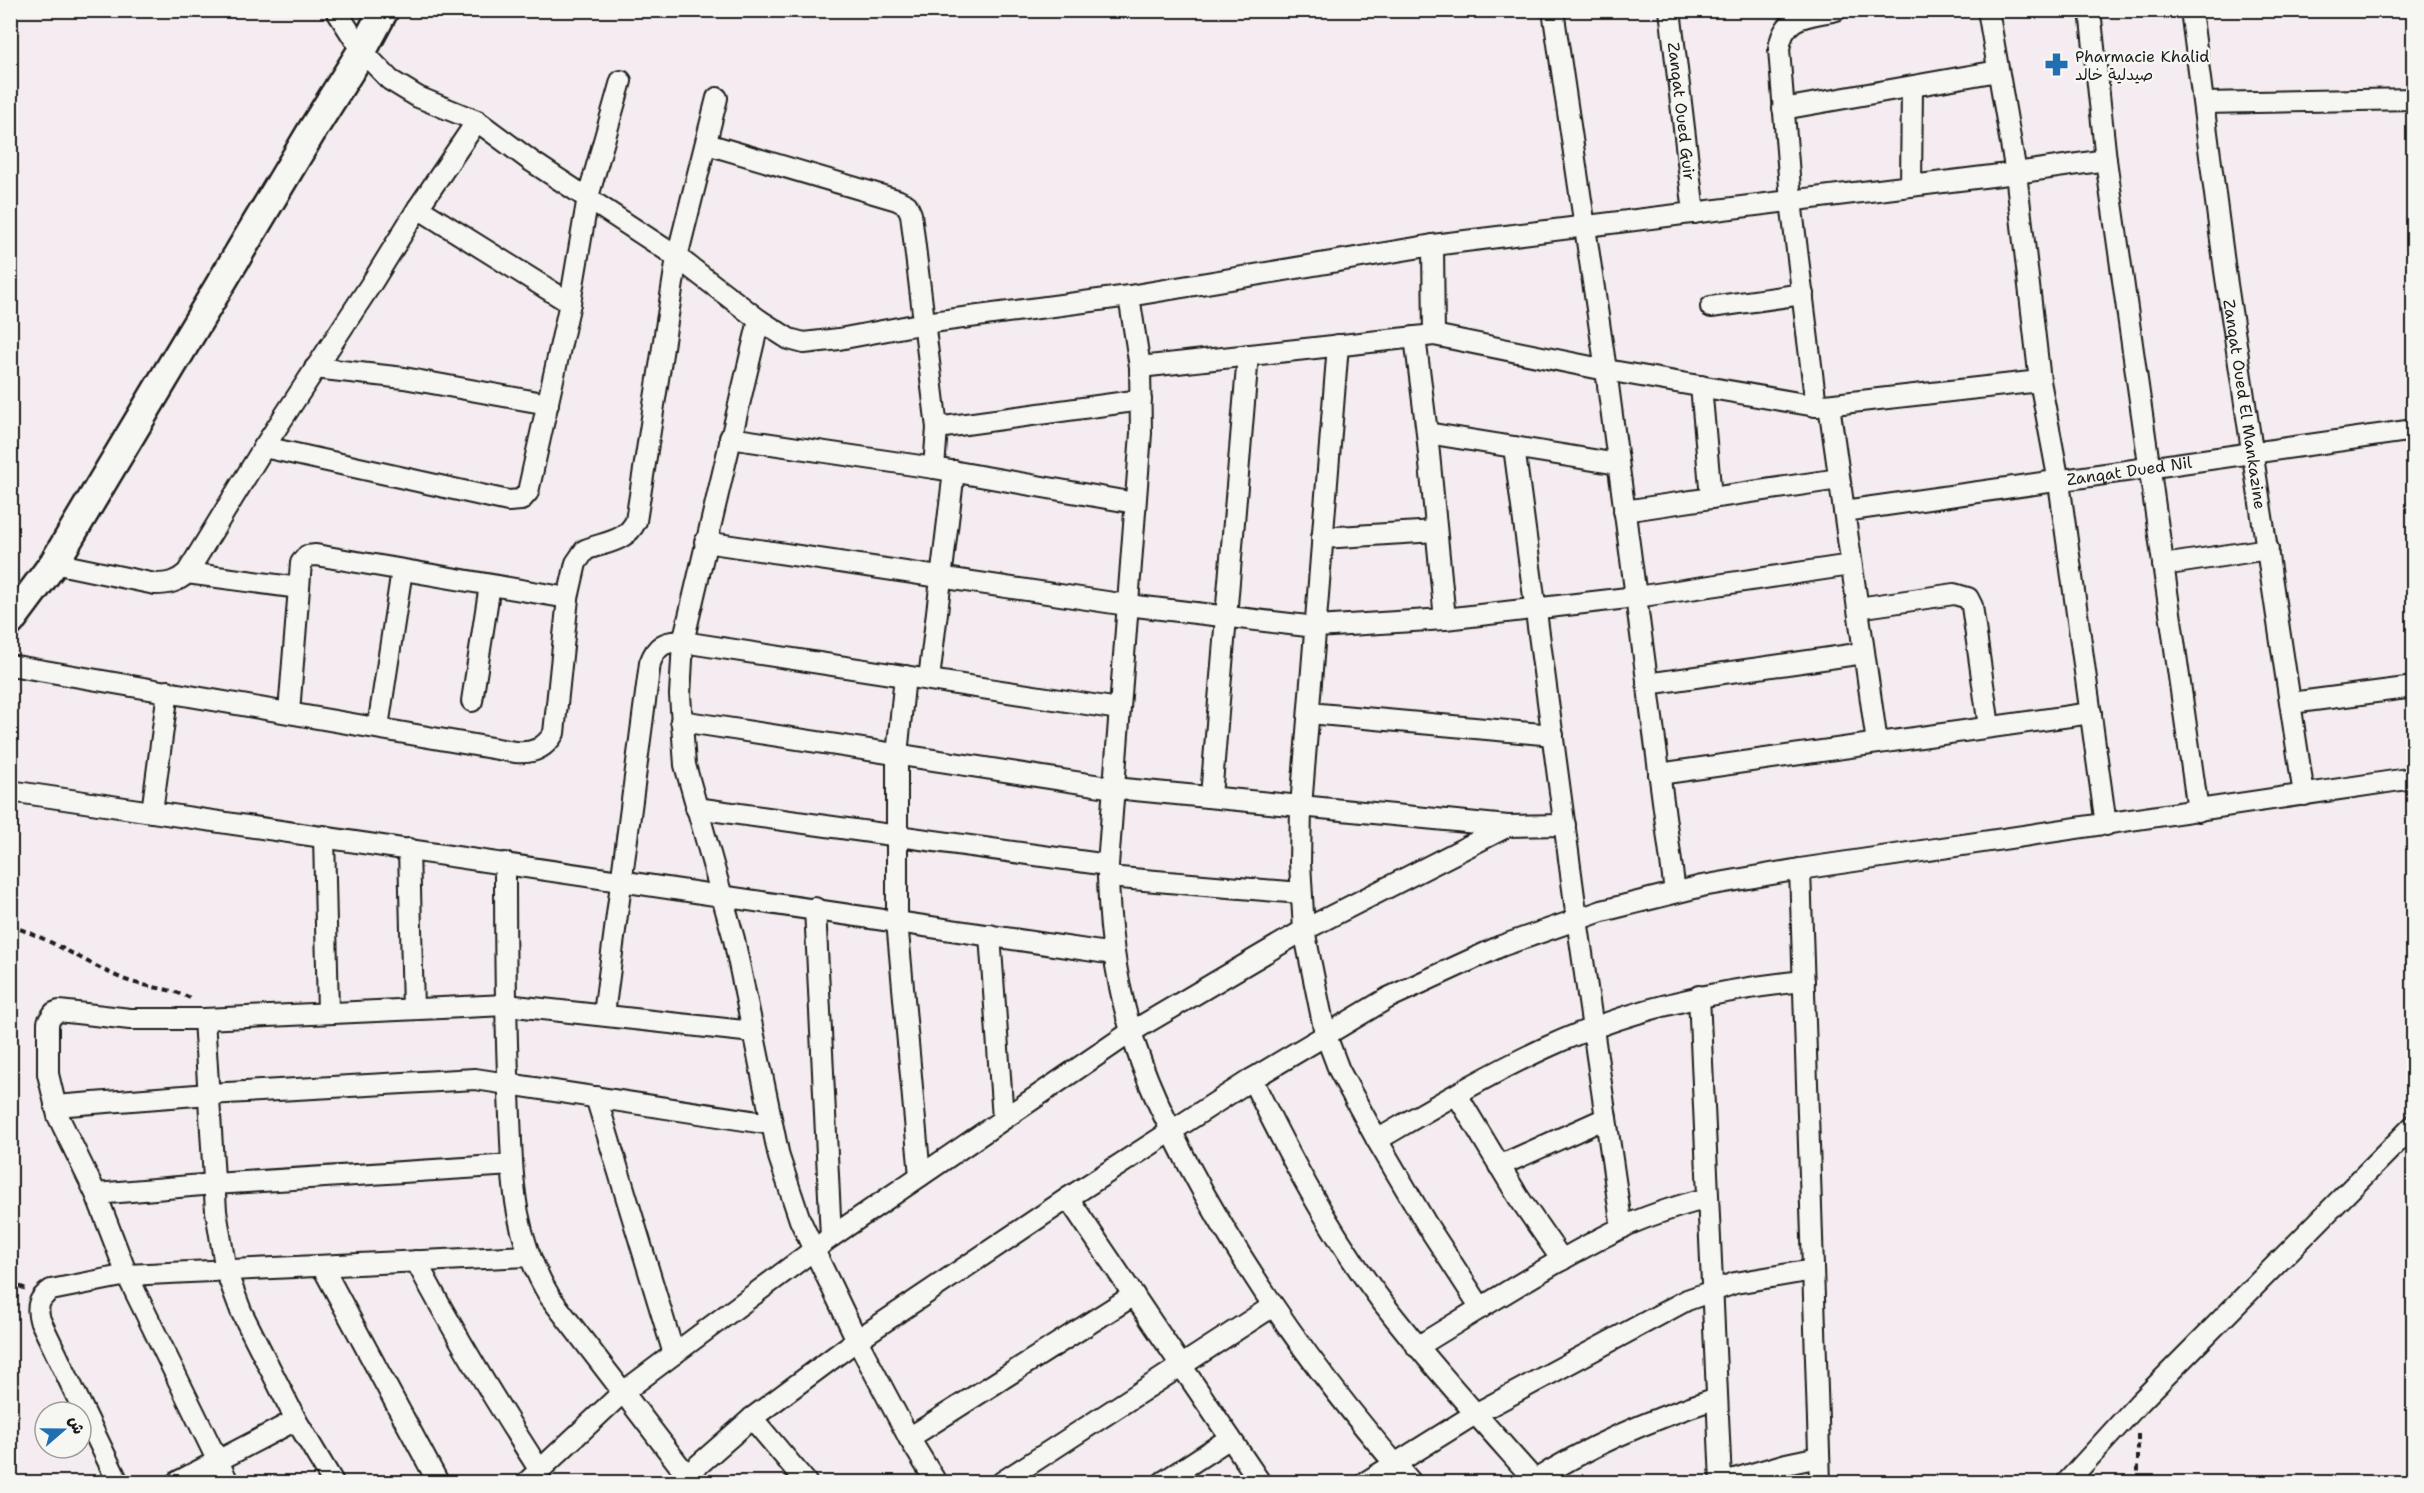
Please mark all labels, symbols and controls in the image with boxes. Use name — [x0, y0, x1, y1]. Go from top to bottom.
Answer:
street label: Zanqat Oued Guir — [1663, 41, 1701, 182]
place label: Pharmacie Khalid صيدلية خالد — [2075, 46, 2210, 85]
pharmacy icon: Pharmacie Khalid صيدلية خالد — [2044, 52, 2070, 78]
street label: Zanqat Oued El Mankazine — [2219, 298, 2271, 511]
street label: Zanqat Dued Nil — [2065, 451, 2193, 490]
north arrow — [33, 1400, 93, 1460]
text: ش — [64, 1413, 90, 1437]

